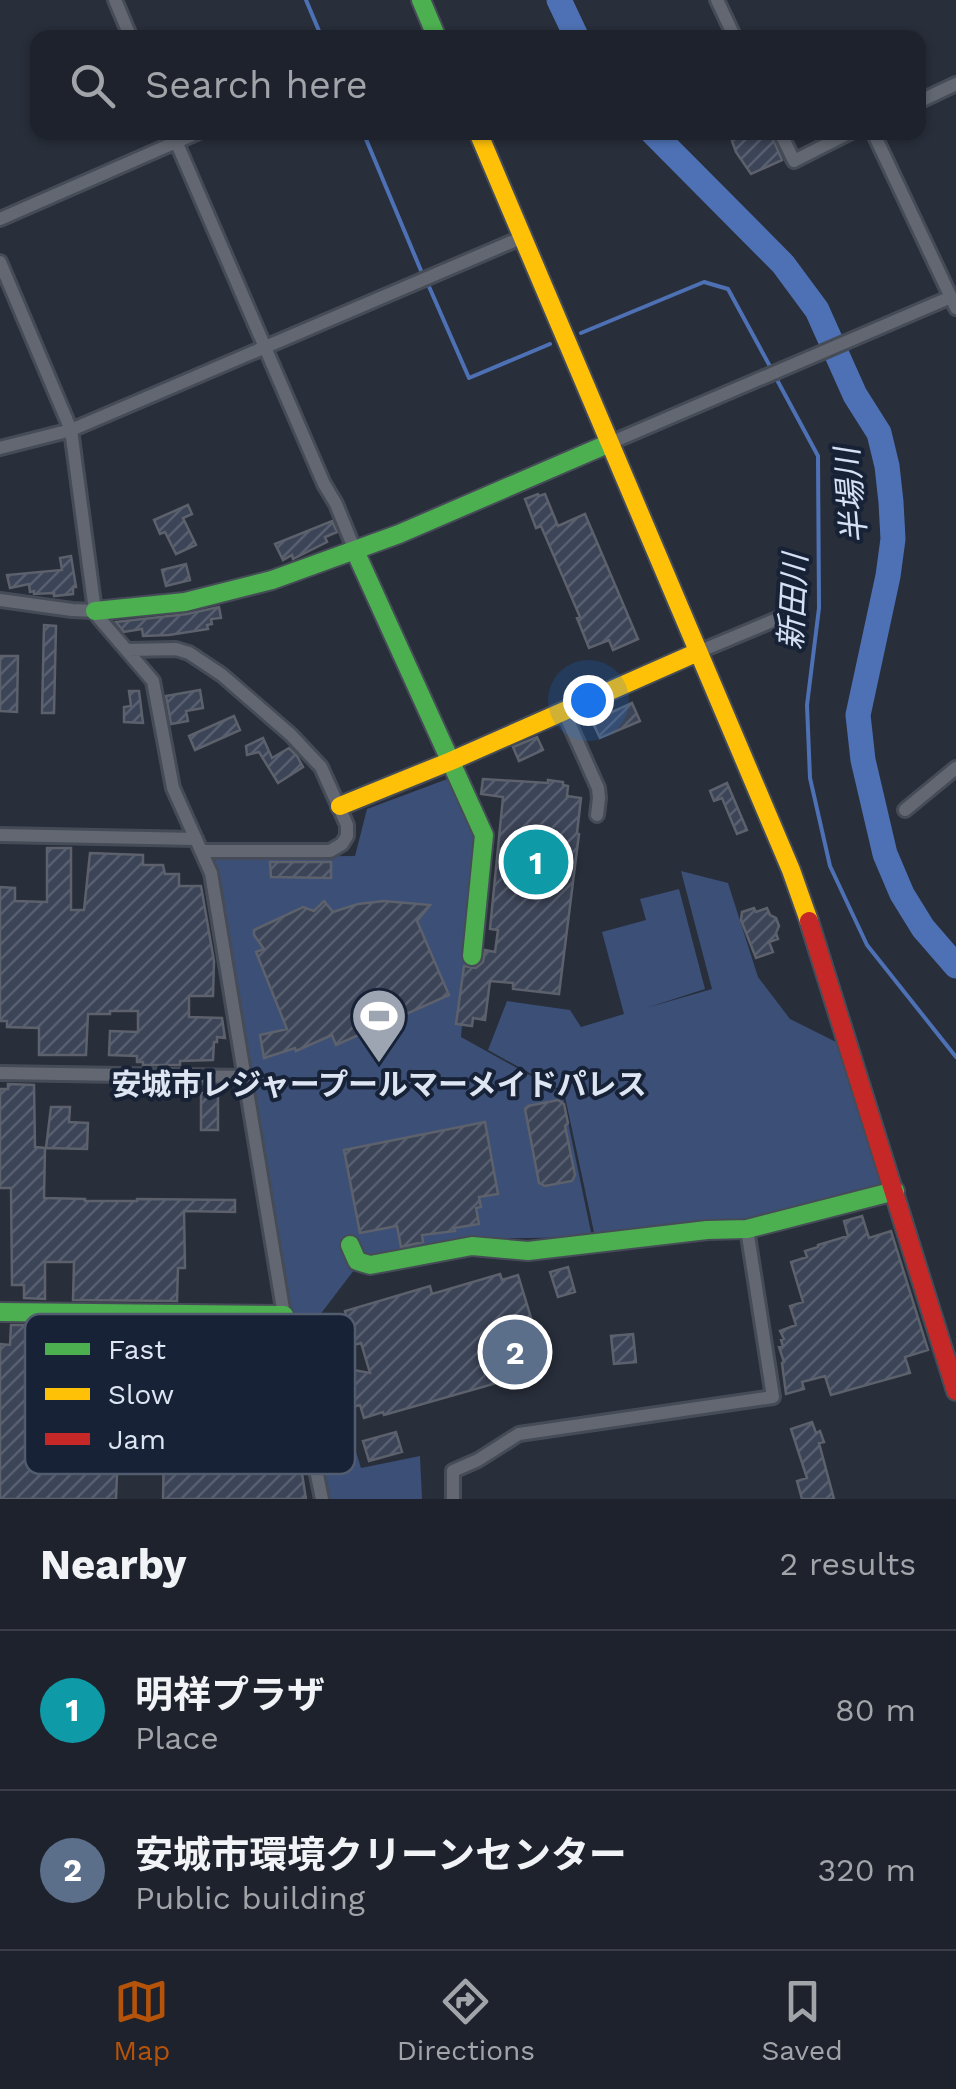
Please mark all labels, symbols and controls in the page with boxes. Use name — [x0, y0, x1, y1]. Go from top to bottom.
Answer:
search box — [30, 30, 926, 140]
icon: search — [65, 58, 120, 113]
text: Search here — [145, 63, 368, 107]
water label: 半場川 — [828, 444, 874, 545]
water label: 新田川 — [772, 550, 815, 651]
your location — [563, 675, 614, 726]
pin: 1 — [504, 824, 568, 900]
sports icon: 安城市レジャープールマーメイドパレス — [349, 986, 409, 1065]
place label: 安城市レジャープールマーメイドパレス — [111, 1067, 647, 1102]
legend — [25, 1314, 355, 1474]
pin: 2 — [482, 1314, 548, 1390]
text: Fast — [108, 1333, 166, 1366]
text: Slow — [108, 1378, 174, 1411]
text: Jam — [108, 1423, 166, 1456]
text: Nearby — [40, 1540, 187, 1589]
text: 2 results — [779, 1545, 916, 1583]
text: 明祥プラザ — [135, 1673, 325, 1717]
text: 1 — [66, 1691, 79, 1729]
text: 80 m — [835, 1691, 916, 1729]
text: Place — [135, 1719, 219, 1757]
text: 安城市環境クリーンセンター — [135, 1833, 627, 1877]
text: 2 — [63, 1851, 82, 1889]
text: 320 m — [817, 1851, 916, 1889]
text: Public building — [135, 1879, 365, 1917]
tab: Map — [113, 1974, 170, 2067]
tab: Directions — [397, 1974, 535, 2067]
tab: Saved — [761, 1974, 843, 2067]

